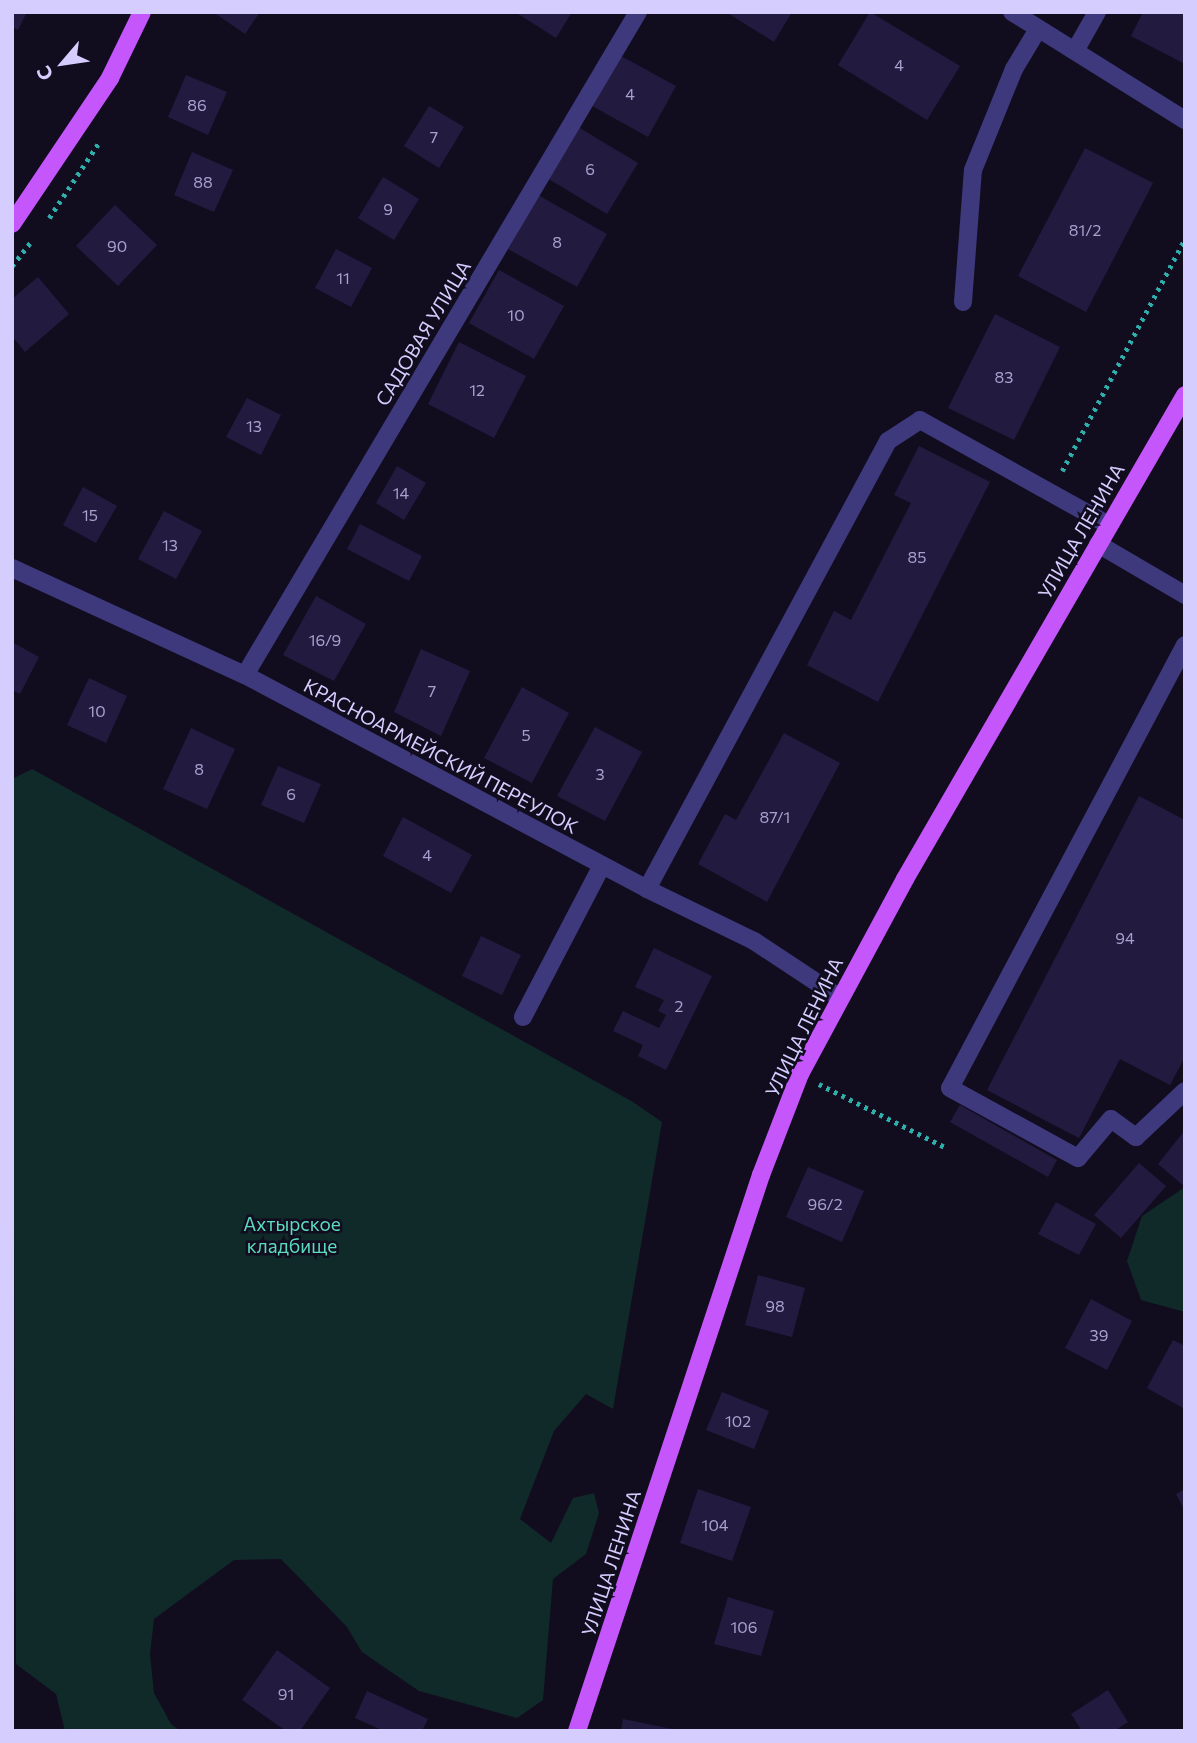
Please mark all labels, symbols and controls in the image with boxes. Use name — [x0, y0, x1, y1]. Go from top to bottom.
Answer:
north arrow — [28, 28, 98, 98]
house number: 4 — [894, 55, 904, 75]
text: С — [31, 62, 57, 85]
house number: 4 — [625, 84, 635, 104]
house number: 86 — [187, 95, 207, 115]
house number: 7 — [430, 127, 438, 147]
house number: 6 — [585, 159, 595, 179]
house number: 88 — [193, 172, 213, 192]
house number: 9 — [383, 199, 393, 219]
house number: 81/2 — [1069, 220, 1101, 240]
house number: 8 — [552, 232, 562, 252]
house number: 90 — [107, 236, 127, 256]
street label: САДОВАЯ УЛИЦА — [371, 256, 475, 410]
house number: 11 — [336, 268, 350, 288]
house number: 10 — [507, 305, 525, 325]
house number: 83 — [995, 367, 1013, 387]
house number: 12 — [469, 380, 485, 400]
house number: 13 — [246, 416, 262, 436]
street label: УЛИЦА ЛЕНИНА — [1033, 459, 1129, 603]
house number: 14 — [393, 483, 409, 503]
house number: 15 — [82, 505, 98, 525]
house number: 13 — [162, 535, 178, 555]
house number: 85 — [908, 547, 926, 567]
house number: 16/9 — [309, 630, 341, 650]
street label: КРАСНОАРМЕЙСКИЙ ПЕРЕУЛОК — [300, 674, 582, 838]
house number: 7 — [428, 681, 436, 701]
house number: 10 — [88, 701, 106, 721]
house number: 5 — [521, 725, 531, 745]
house number: 8 — [194, 759, 204, 779]
house number: 3 — [595, 764, 605, 784]
house number: 6 — [286, 784, 296, 804]
house number: 87/1 — [760, 807, 790, 827]
house number: 4 — [422, 845, 432, 865]
house number: 94 — [1115, 928, 1135, 948]
street label: УЛИЦА ЛЕНИНА — [760, 953, 848, 1101]
house number: 2 — [675, 996, 683, 1016]
house number: 96/2 — [807, 1194, 843, 1214]
park label: Ахтырское кладбище — [243, 1213, 341, 1257]
house number: 98 — [765, 1296, 785, 1316]
house number: 39 — [1090, 1325, 1108, 1345]
house number: 102 — [725, 1411, 751, 1431]
street label: УЛИЦА ЛЕНИНА — [577, 1487, 645, 1639]
house number: 104 — [702, 1515, 728, 1535]
house number: 106 — [731, 1617, 757, 1637]
house number: 91 — [278, 1684, 294, 1704]

